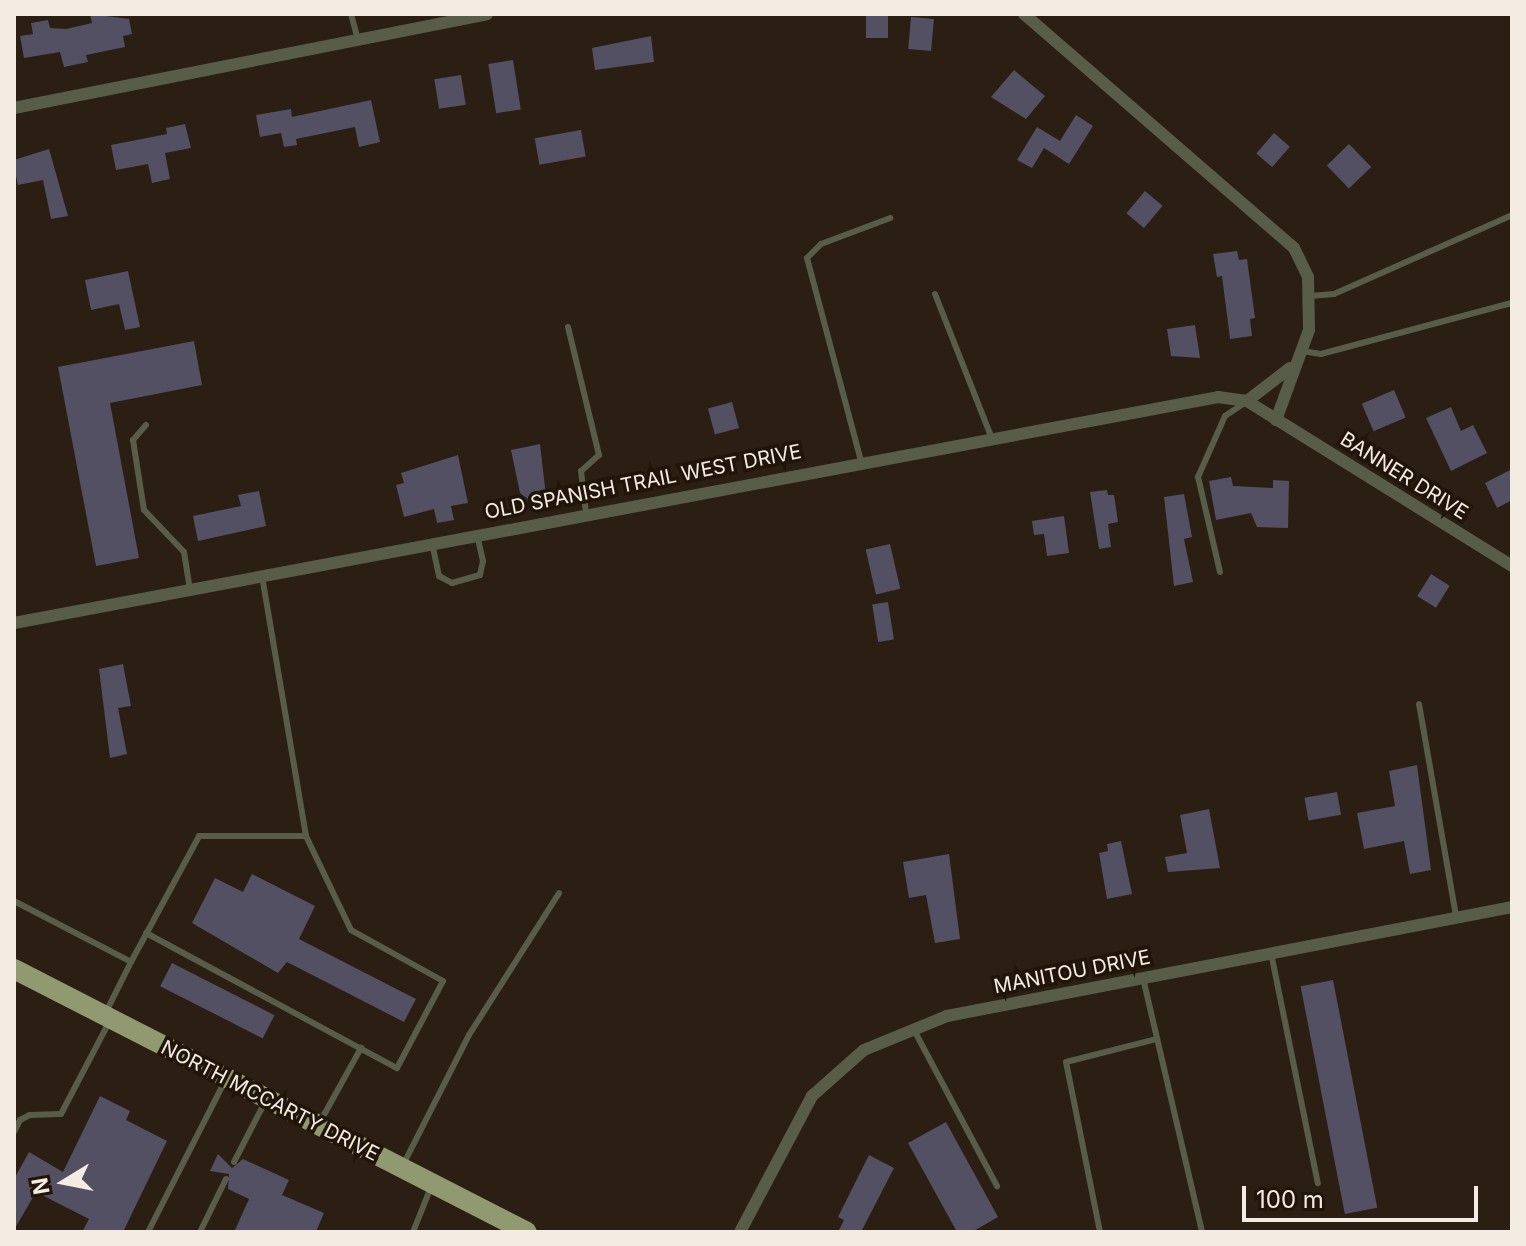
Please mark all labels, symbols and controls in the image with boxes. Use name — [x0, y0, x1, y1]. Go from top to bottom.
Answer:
street label: BANNER DRIVE — [1336, 427, 1472, 525]
street label: OLD SPANISH TRAIL WEST DRIVE — [483, 440, 803, 524]
street label: MANITOU DRIVE — [992, 945, 1152, 999]
street label: NORTH MCCARTY DRIVE — [157, 1036, 383, 1166]
north arrow — [24, 1142, 104, 1222]
scale bar — [1246, 1170, 1482, 1220]
text: N — [26, 1176, 55, 1197]
text: 100 m — [1256, 1185, 1324, 1214]

